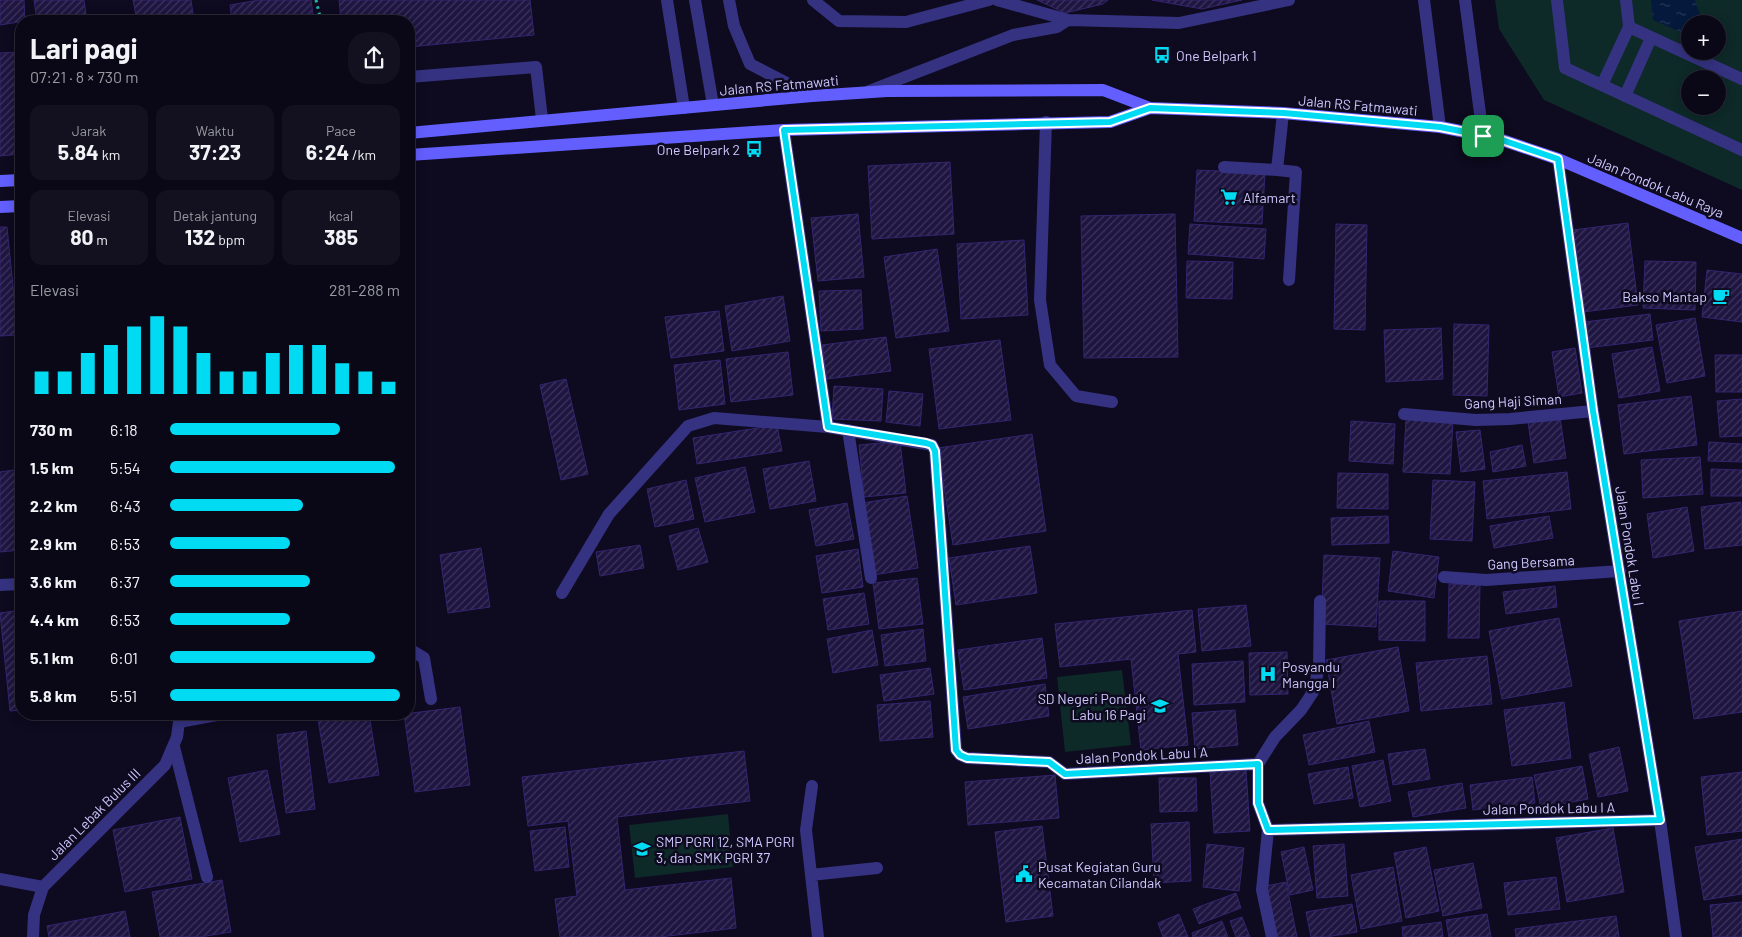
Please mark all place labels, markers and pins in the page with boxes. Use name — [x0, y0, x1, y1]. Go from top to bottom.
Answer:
bus stop icon: One Belpark 1 — [1152, 45, 1172, 65]
place label: One Belpark 1 — [1176, 47, 1257, 64]
pin — [1462, 115, 1504, 157]
bus stop icon: One Belpark 2 — [744, 139, 764, 159]
place label: One Belpark 2 — [657, 141, 740, 158]
supermarket icon: Alfamart — [1219, 187, 1239, 207]
place label: Alfamart — [1243, 189, 1296, 206]
cafe icon: Bakso Mantap — [1711, 286, 1731, 306]
place label: Bakso Mantap — [1622, 288, 1707, 305]
place label: Posyandu Mangga I — [1282, 658, 1340, 691]
hospital icon: Posyandu Mangga I — [1258, 664, 1278, 684]
place label: SD Negeri Pondok Labu 16 Pagi — [1038, 690, 1146, 723]
school or university icon: SD Negeri Pondok Labu 16 Pagi — [1150, 696, 1170, 716]
place label: SMP PGRI 12, SMA PGRI 3, dan SMK PGRI 37 — [656, 833, 795, 866]
school or university icon: SMP PGRI 12, SMA PGRI 3, dan SMK PGRI 37 — [632, 839, 652, 859]
place label: Pusat Kegiatan Guru Kecamatan Cilandak — [1038, 858, 1161, 891]
public building icon: Pusat Kegiatan Guru Kecamatan Cilandak — [1014, 864, 1034, 884]

